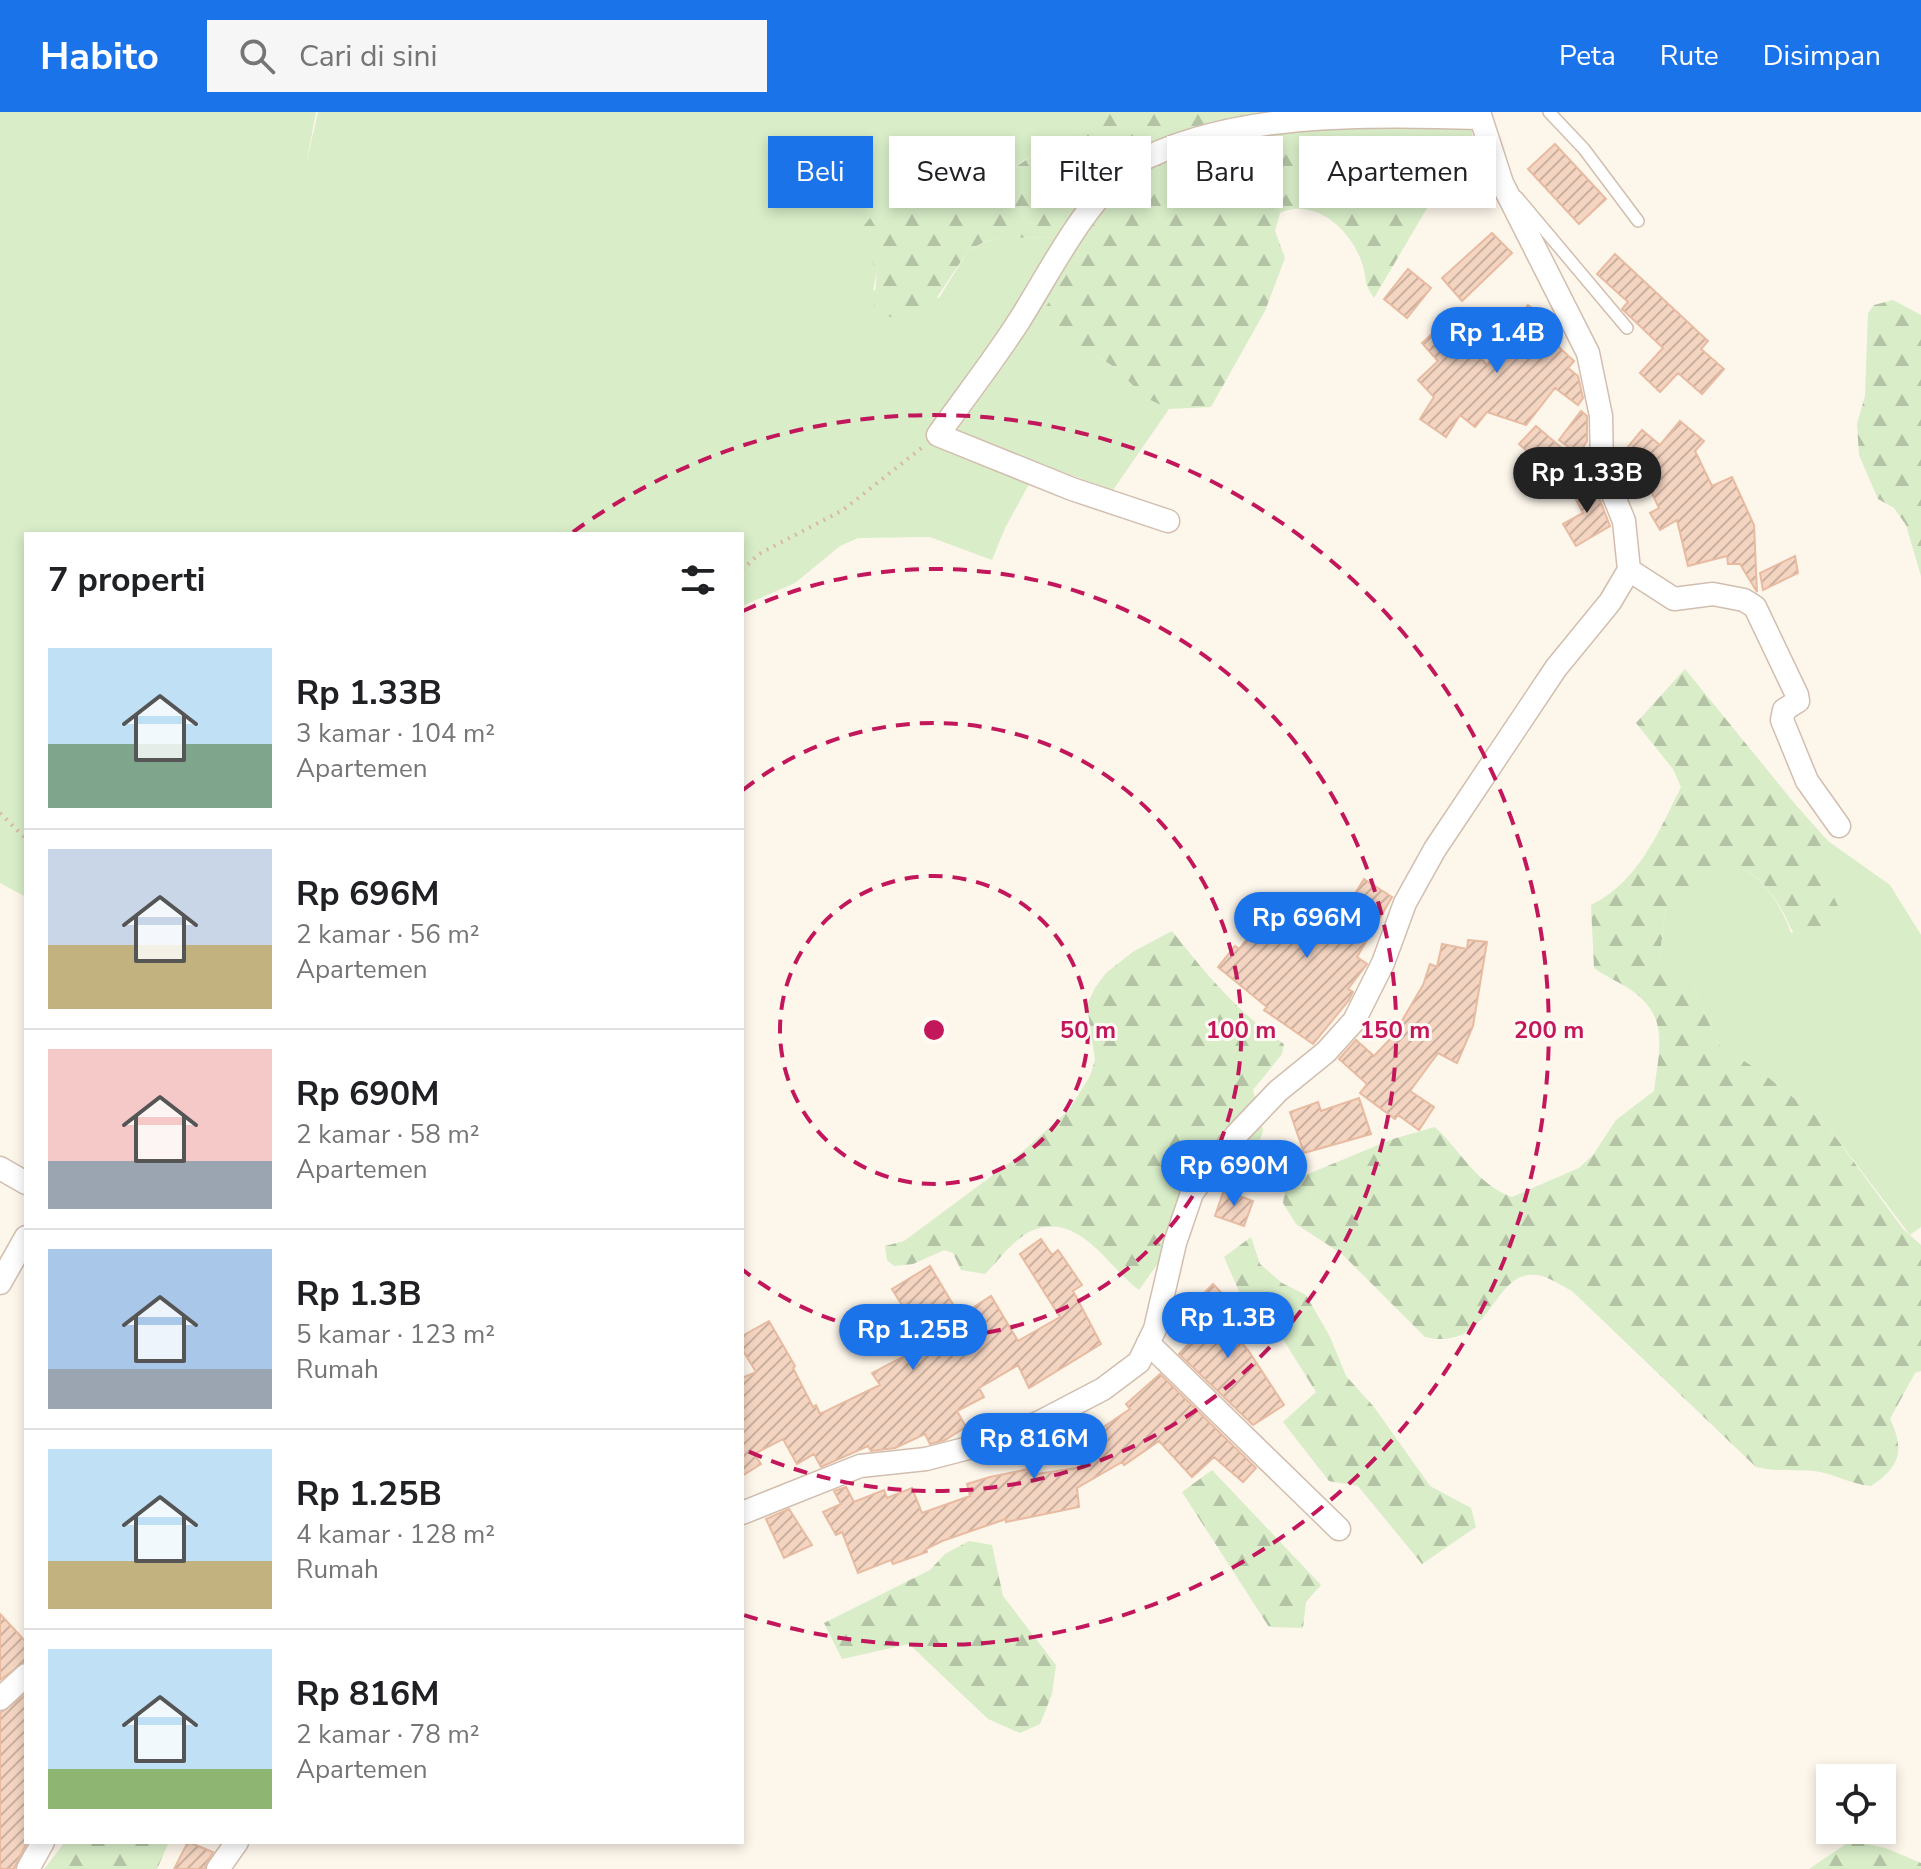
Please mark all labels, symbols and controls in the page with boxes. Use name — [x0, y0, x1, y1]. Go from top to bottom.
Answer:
search box — [207, 20, 767, 92]
text: Habito — [40, 31, 159, 82]
icon: search — [235, 34, 279, 78]
text: Cari di sini — [299, 36, 438, 77]
text: Peta — [1559, 37, 1616, 75]
text: Rute — [1660, 37, 1719, 75]
text: Disimpan — [1763, 37, 1881, 75]
chip: Beli — [768, 136, 873, 208]
chip: Sewa — [889, 136, 1015, 208]
chip: Filter — [1031, 136, 1151, 208]
chip: Baru — [1167, 136, 1283, 208]
chip: Apartemen — [1299, 136, 1496, 208]
pin: Rp 1.4B — [1423, 307, 1571, 375]
text: Rp 1.4B — [1449, 315, 1545, 350]
pin: Rp 1.33B — [1504, 447, 1670, 515]
text: Rp 1.33B — [1531, 455, 1643, 490]
text: 7 properti — [48, 557, 205, 603]
icon: filters — [676, 558, 720, 602]
text: Rp 1.33B — [296, 670, 442, 716]
icon: home — [112, 680, 208, 776]
text: 3 kamar · 104 m² — [296, 716, 495, 751]
text: Apartemen — [296, 751, 428, 786]
text: Rp 696M — [296, 871, 440, 917]
icon: home — [112, 881, 208, 977]
pin: Rp 696M — [1233, 892, 1381, 960]
text: Rp 696M — [1252, 900, 1362, 935]
text: 2 kamar · 56 m² — [296, 917, 480, 952]
text: Apartemen — [296, 952, 428, 987]
text: 50 m — [1060, 1014, 1116, 1046]
text: 100 m — [1206, 1014, 1276, 1046]
text: 150 m — [1360, 1014, 1430, 1046]
text: 200 m — [1514, 1014, 1584, 1046]
centre of rings — [920, 1016, 948, 1044]
text: Rp 690M — [296, 1071, 440, 1117]
icon: home — [112, 1081, 208, 1177]
text: 2 kamar · 58 m² — [296, 1117, 480, 1152]
pin: Rp 690M — [1160, 1140, 1308, 1208]
text: Rp 690M — [1179, 1148, 1289, 1183]
text: Apartemen — [296, 1152, 428, 1187]
text: Rp 1.3B — [296, 1271, 422, 1317]
icon: home — [112, 1281, 208, 1377]
pin: Rp 1.3B — [1154, 1292, 1302, 1360]
text: Rp 1.3B — [1180, 1300, 1276, 1335]
pin: Rp 1.25B — [830, 1304, 996, 1372]
text: Rp 1.25B — [857, 1312, 969, 1347]
text: 5 kamar · 123 m² — [296, 1317, 495, 1352]
text: Rumah — [296, 1352, 379, 1387]
pin: Rp 816M — [960, 1413, 1108, 1481]
text: Rp 816M — [979, 1421, 1089, 1456]
text: Rp 1.25B — [296, 1471, 442, 1517]
icon: home — [112, 1481, 208, 1577]
text: 4 kamar · 128 m² — [296, 1517, 495, 1552]
text: Rumah — [296, 1552, 379, 1587]
text: Rp 816M — [296, 1671, 440, 1717]
icon: home — [112, 1681, 208, 1777]
text: 2 kamar · 78 m² — [296, 1717, 480, 1752]
text: Apartemen — [296, 1752, 428, 1787]
map controls — [1816, 1764, 1896, 1844]
button: locate — [1816, 1764, 1896, 1844]

